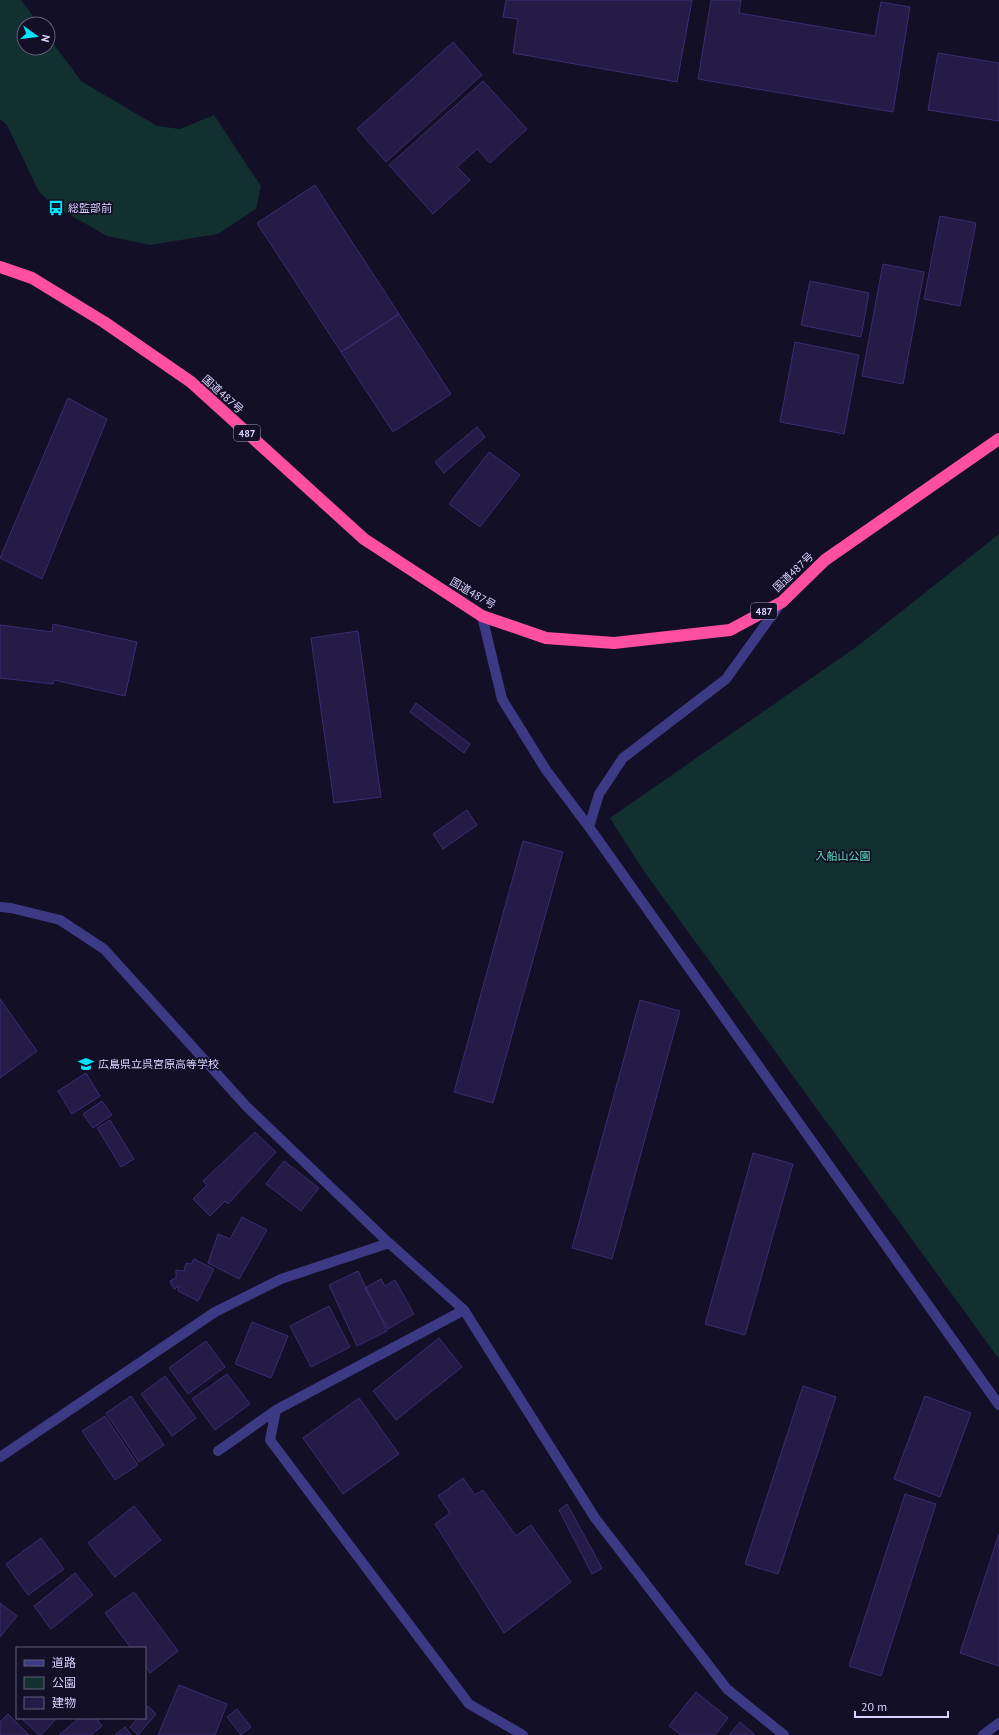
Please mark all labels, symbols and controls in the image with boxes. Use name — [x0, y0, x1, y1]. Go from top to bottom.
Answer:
north arrow — [16, 16, 56, 56]
text: N — [38, 33, 53, 44]
bus stop icon: 総監部前 — [47, 199, 65, 217]
place label: 総監部前 — [68, 201, 112, 215]
street label: 国道487号 — [199, 372, 247, 416]
road number: 487 — [234, 425, 260, 441]
street label: 国道487号 — [770, 549, 816, 595]
street label: 国道487号 — [447, 574, 499, 612]
road number: 487 — [751, 603, 777, 619]
park label: 入船山公園 — [816, 849, 871, 863]
school or university icon: 広島県立呉宮原高等学校 — [77, 1055, 95, 1073]
place label: 広島県立呉宮原高等学校 — [98, 1057, 219, 1071]
legend — [16, 1647, 146, 1719]
text: 道路 — [52, 1655, 76, 1670]
text: 公園 — [52, 1675, 76, 1690]
scale bar — [855, 1693, 948, 1719]
text: 建物 — [52, 1695, 76, 1710]
text: 20 m — [861, 1699, 887, 1714]

